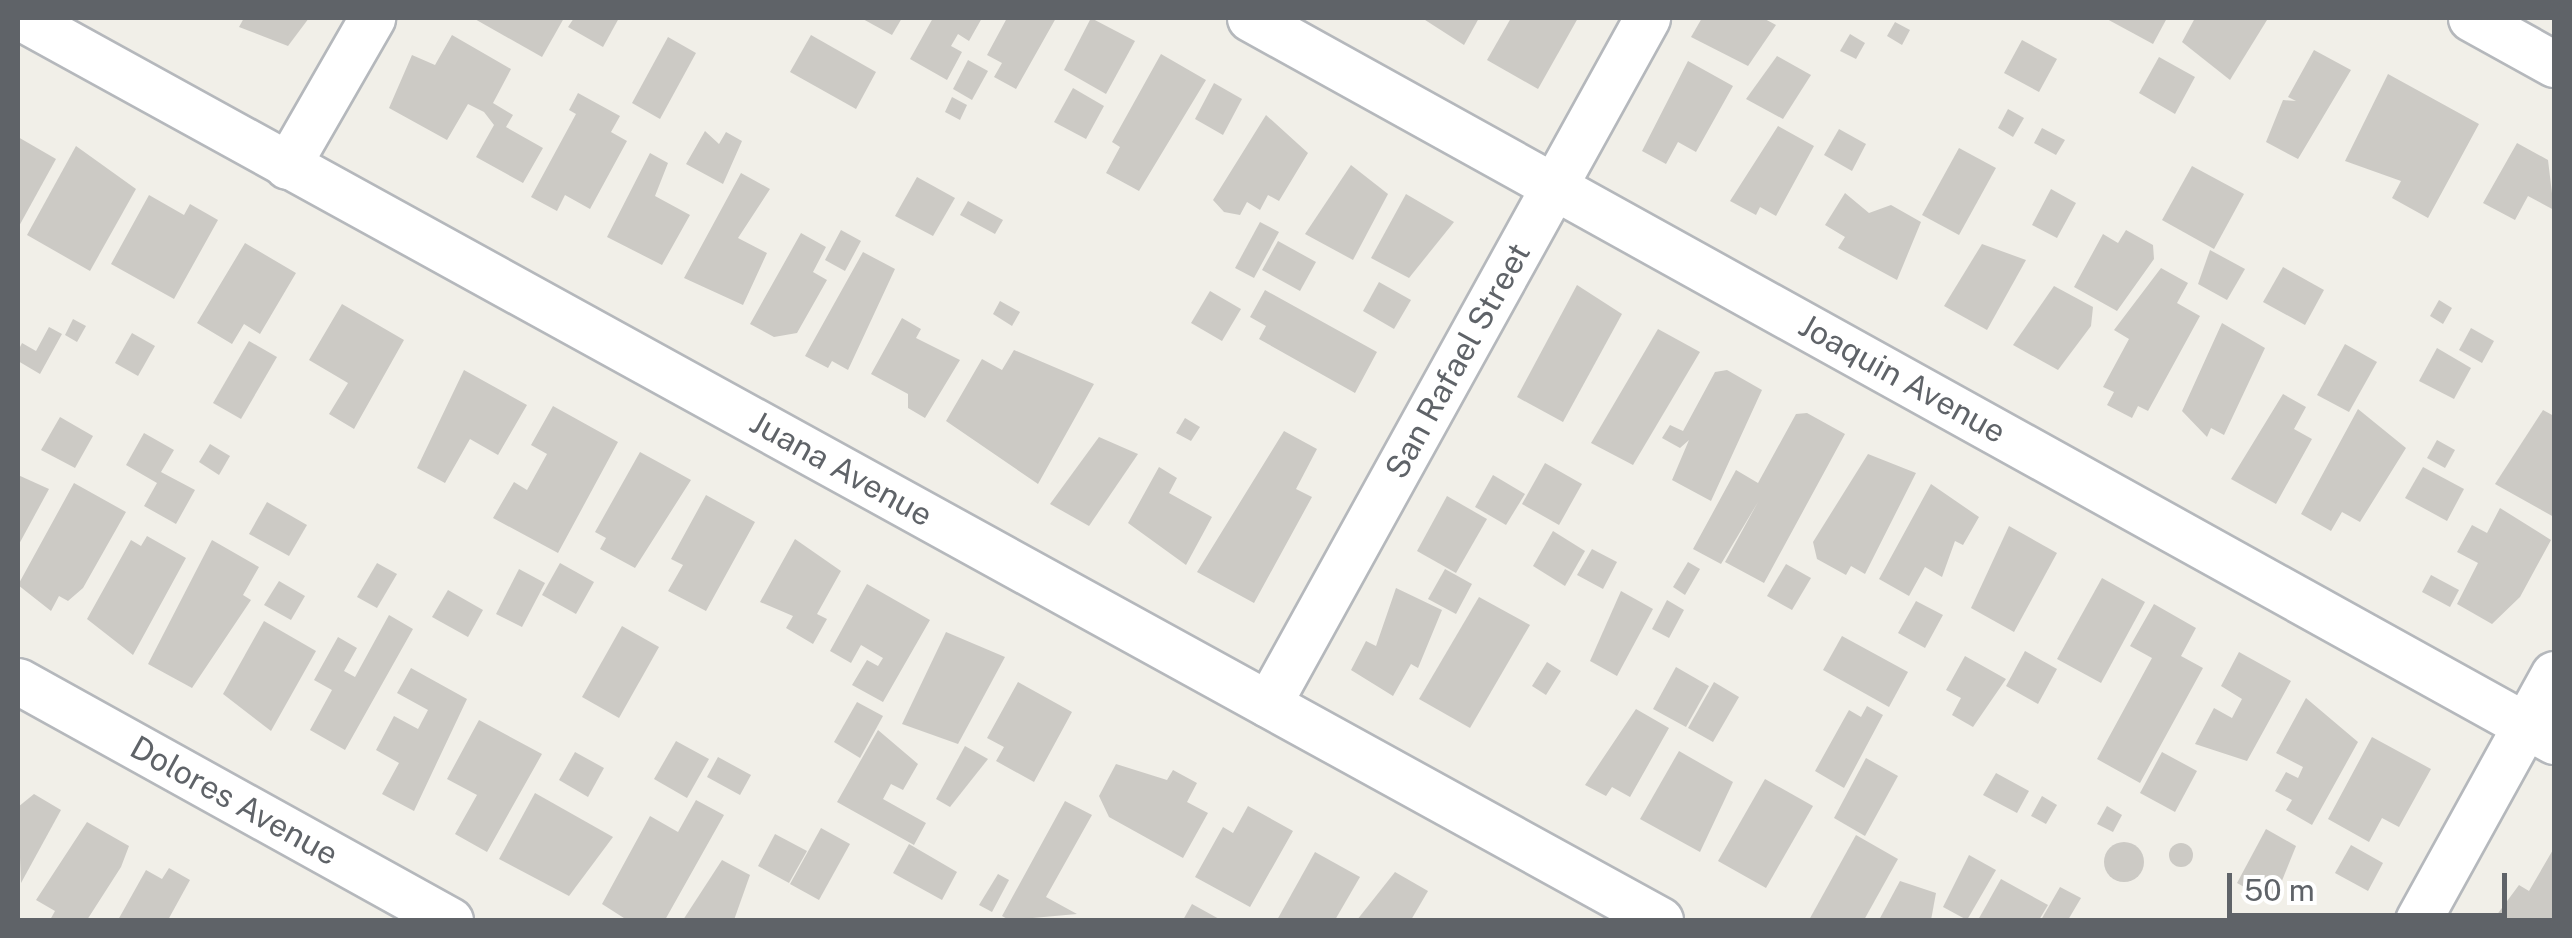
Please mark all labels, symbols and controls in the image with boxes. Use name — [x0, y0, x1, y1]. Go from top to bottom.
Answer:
street label: San Rafael Street — [1377, 237, 1539, 485]
street label: Joaquin Avenue — [1792, 306, 2012, 452]
street label: Juana Avenue — [743, 403, 939, 535]
street label: Dolores Avenue — [123, 728, 345, 874]
scale bar — [2232, 853, 2512, 915]
text: 50 m — [2244, 872, 2315, 908]

